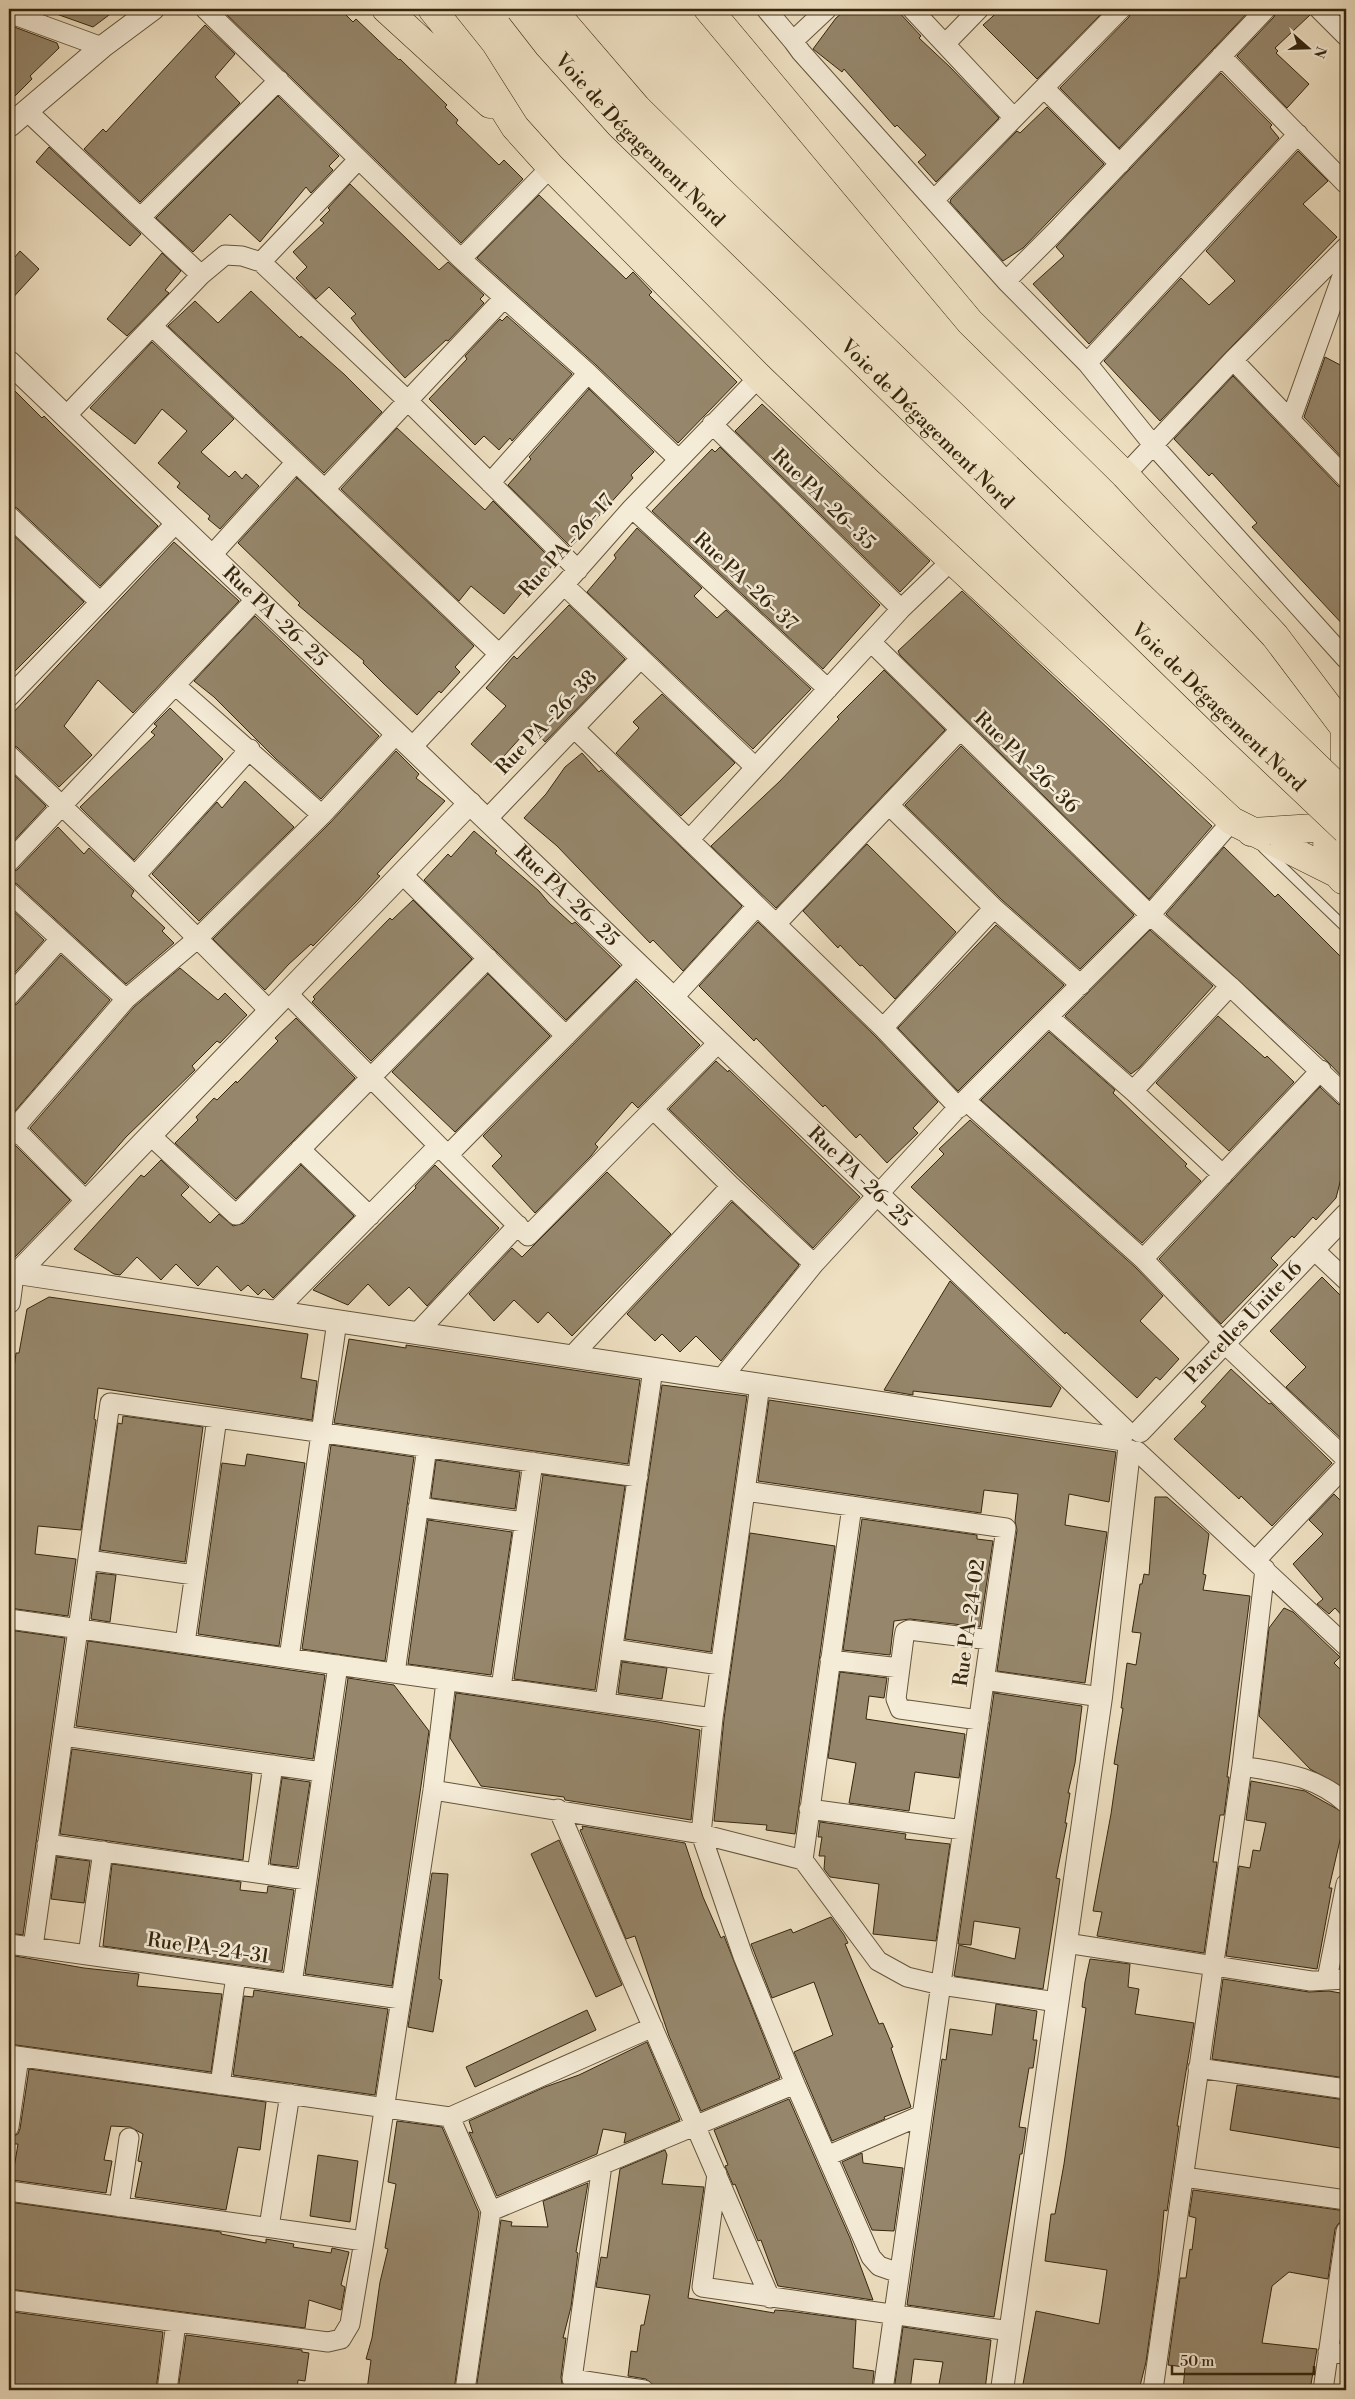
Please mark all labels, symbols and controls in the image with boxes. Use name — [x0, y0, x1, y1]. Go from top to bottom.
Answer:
north arrow — [1282, 22, 1332, 72]
text: N — [1309, 44, 1330, 60]
street label: Voie de Dégagement Nord — [549, 48, 730, 233]
street label: Voie de Dégagement Nord — [834, 333, 1020, 515]
street label: Rue PA -26- 35 — [766, 444, 880, 556]
street label: Rue PA -26- 17 — [514, 489, 620, 603]
street label: Rue PA -26- 37 — [688, 527, 802, 637]
street label: Rue PA -26- 25 — [217, 561, 332, 672]
street label: Voie de Dégagement Nord — [1125, 617, 1311, 798]
street label: Rue PA -26- 38 — [491, 665, 603, 781]
street label: Rue PA -26- 36 — [968, 707, 1084, 819]
street label: Rue PA -26- 25 — [509, 840, 624, 952]
street label: Rue PA -26- 25 — [802, 1121, 917, 1233]
street label: Parcelles Unite 16 — [1179, 1256, 1308, 1389]
street label: Rue PA-24-02 — [949, 1558, 991, 1688]
street label: Rue PA-24-31 — [145, 1928, 271, 1970]
scale bar — [1172, 2344, 1315, 2376]
text: 50 m — [1180, 2352, 1214, 2371]

